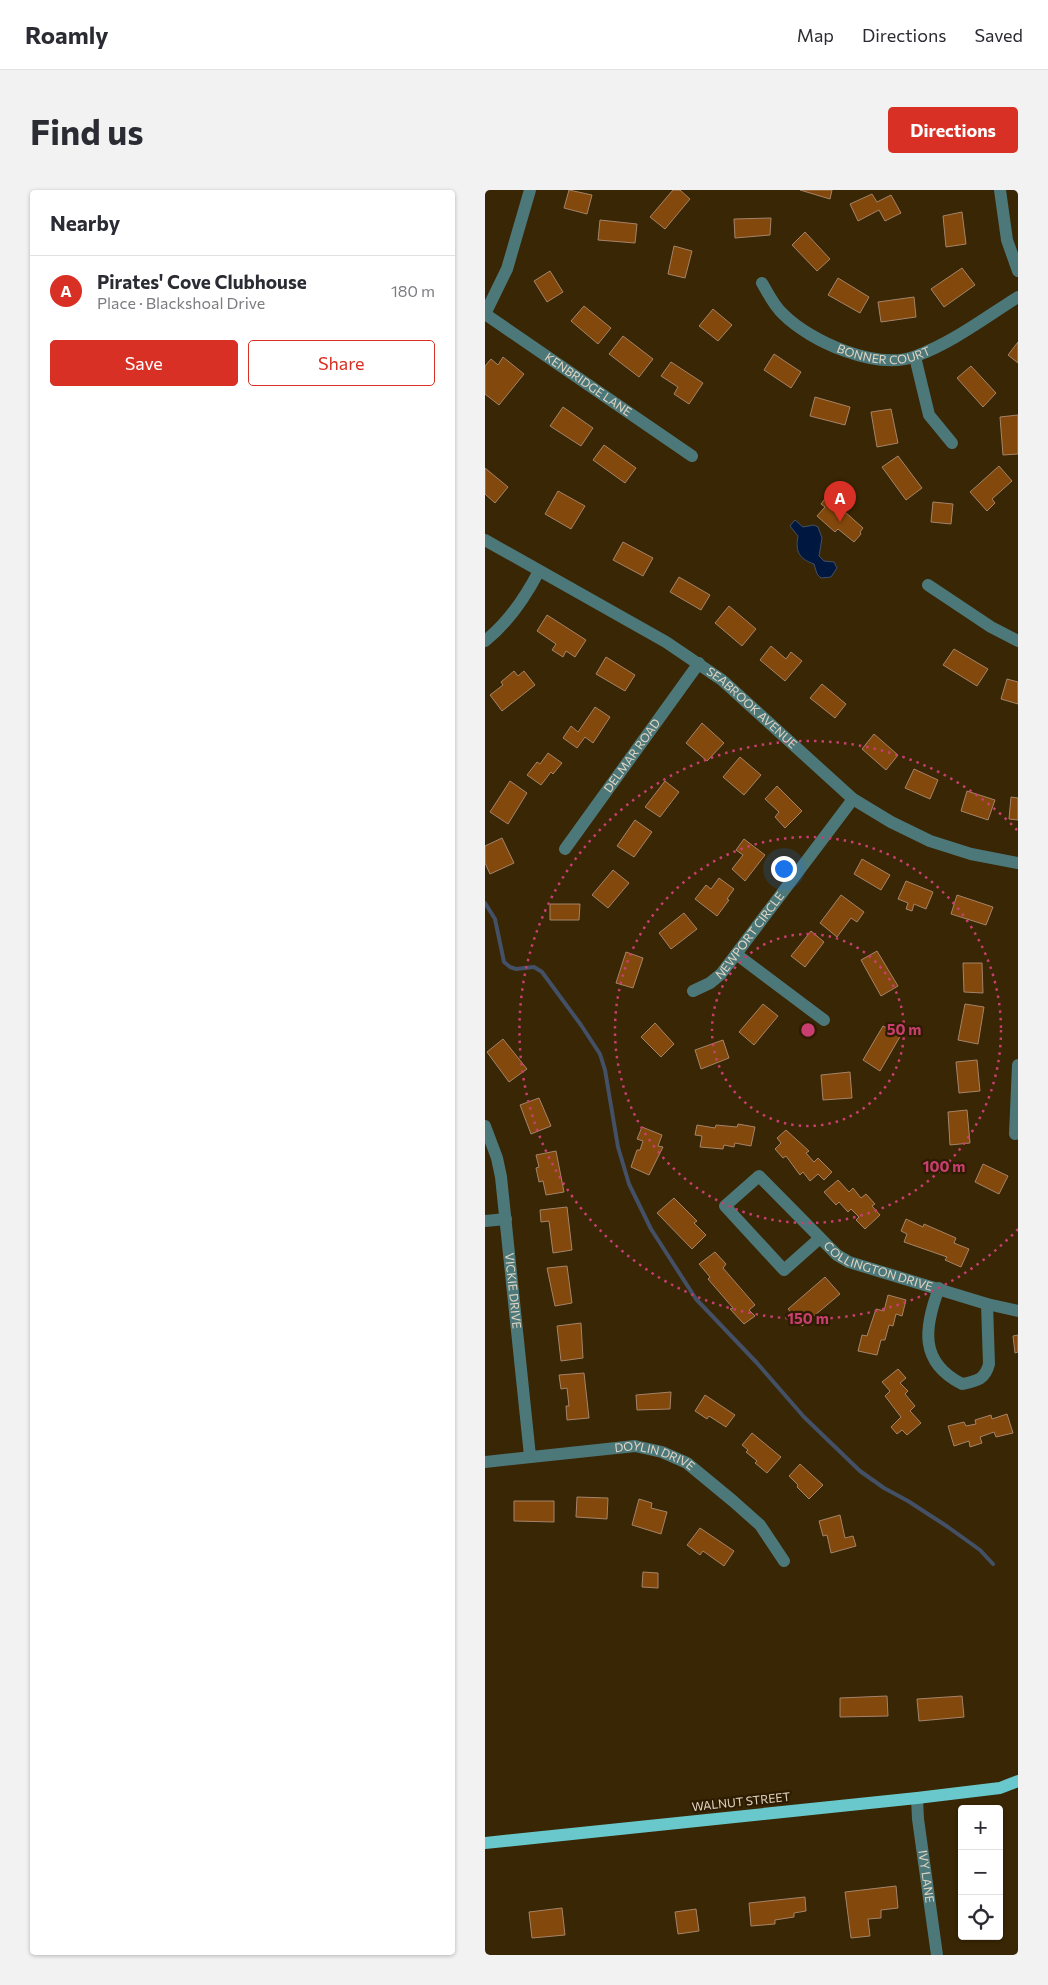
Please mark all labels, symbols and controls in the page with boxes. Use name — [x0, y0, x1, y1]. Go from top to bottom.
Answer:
text: Roamly — [25, 20, 108, 49]
text: Map — [797, 24, 834, 46]
text: Directions — [862, 24, 946, 46]
text: Saved — [974, 24, 1023, 46]
button: Directions — [888, 107, 1018, 153]
text: Find us — [30, 109, 144, 152]
text: Nearby — [50, 210, 120, 235]
text: Pirates' Cove Clubhouse — [97, 270, 307, 293]
text: A — [60, 281, 72, 300]
text: 180 m — [391, 281, 435, 300]
text: Place · Blackshoal Drive — [97, 293, 265, 312]
button: Save — [50, 340, 238, 386]
button: Share — [248, 340, 435, 386]
street label: BONNER COURT — [835, 341, 932, 366]
street label: KENBRIDGE LANE — [543, 349, 635, 418]
pin: A — [824, 481, 856, 522]
street label: SEABROOK AVENUE — [704, 664, 800, 751]
street label: DELMAR ROAD — [600, 715, 663, 795]
your location — [771, 856, 797, 882]
street label: NEWPORT CIRCLE — [712, 889, 786, 982]
text: 50 m — [887, 1020, 921, 1038]
centre of rings — [799, 1021, 817, 1039]
text: 100 m — [923, 1157, 965, 1175]
street label: COLLINGTON DRIVE — [821, 1238, 935, 1293]
street label: VICKIE DRIVE — [503, 1252, 525, 1329]
text: 150 m — [787, 1309, 829, 1327]
street label: DOYLIN DRIVE — [614, 1438, 698, 1473]
street label: WALNUT STREET — [691, 1789, 791, 1813]
map controls — [958, 1805, 1003, 1940]
button: + — [958, 1805, 1003, 1850]
street label: IVY LANE — [916, 1849, 938, 1904]
button: − — [958, 1850, 1003, 1895]
button: locate — [958, 1895, 1003, 1940]

